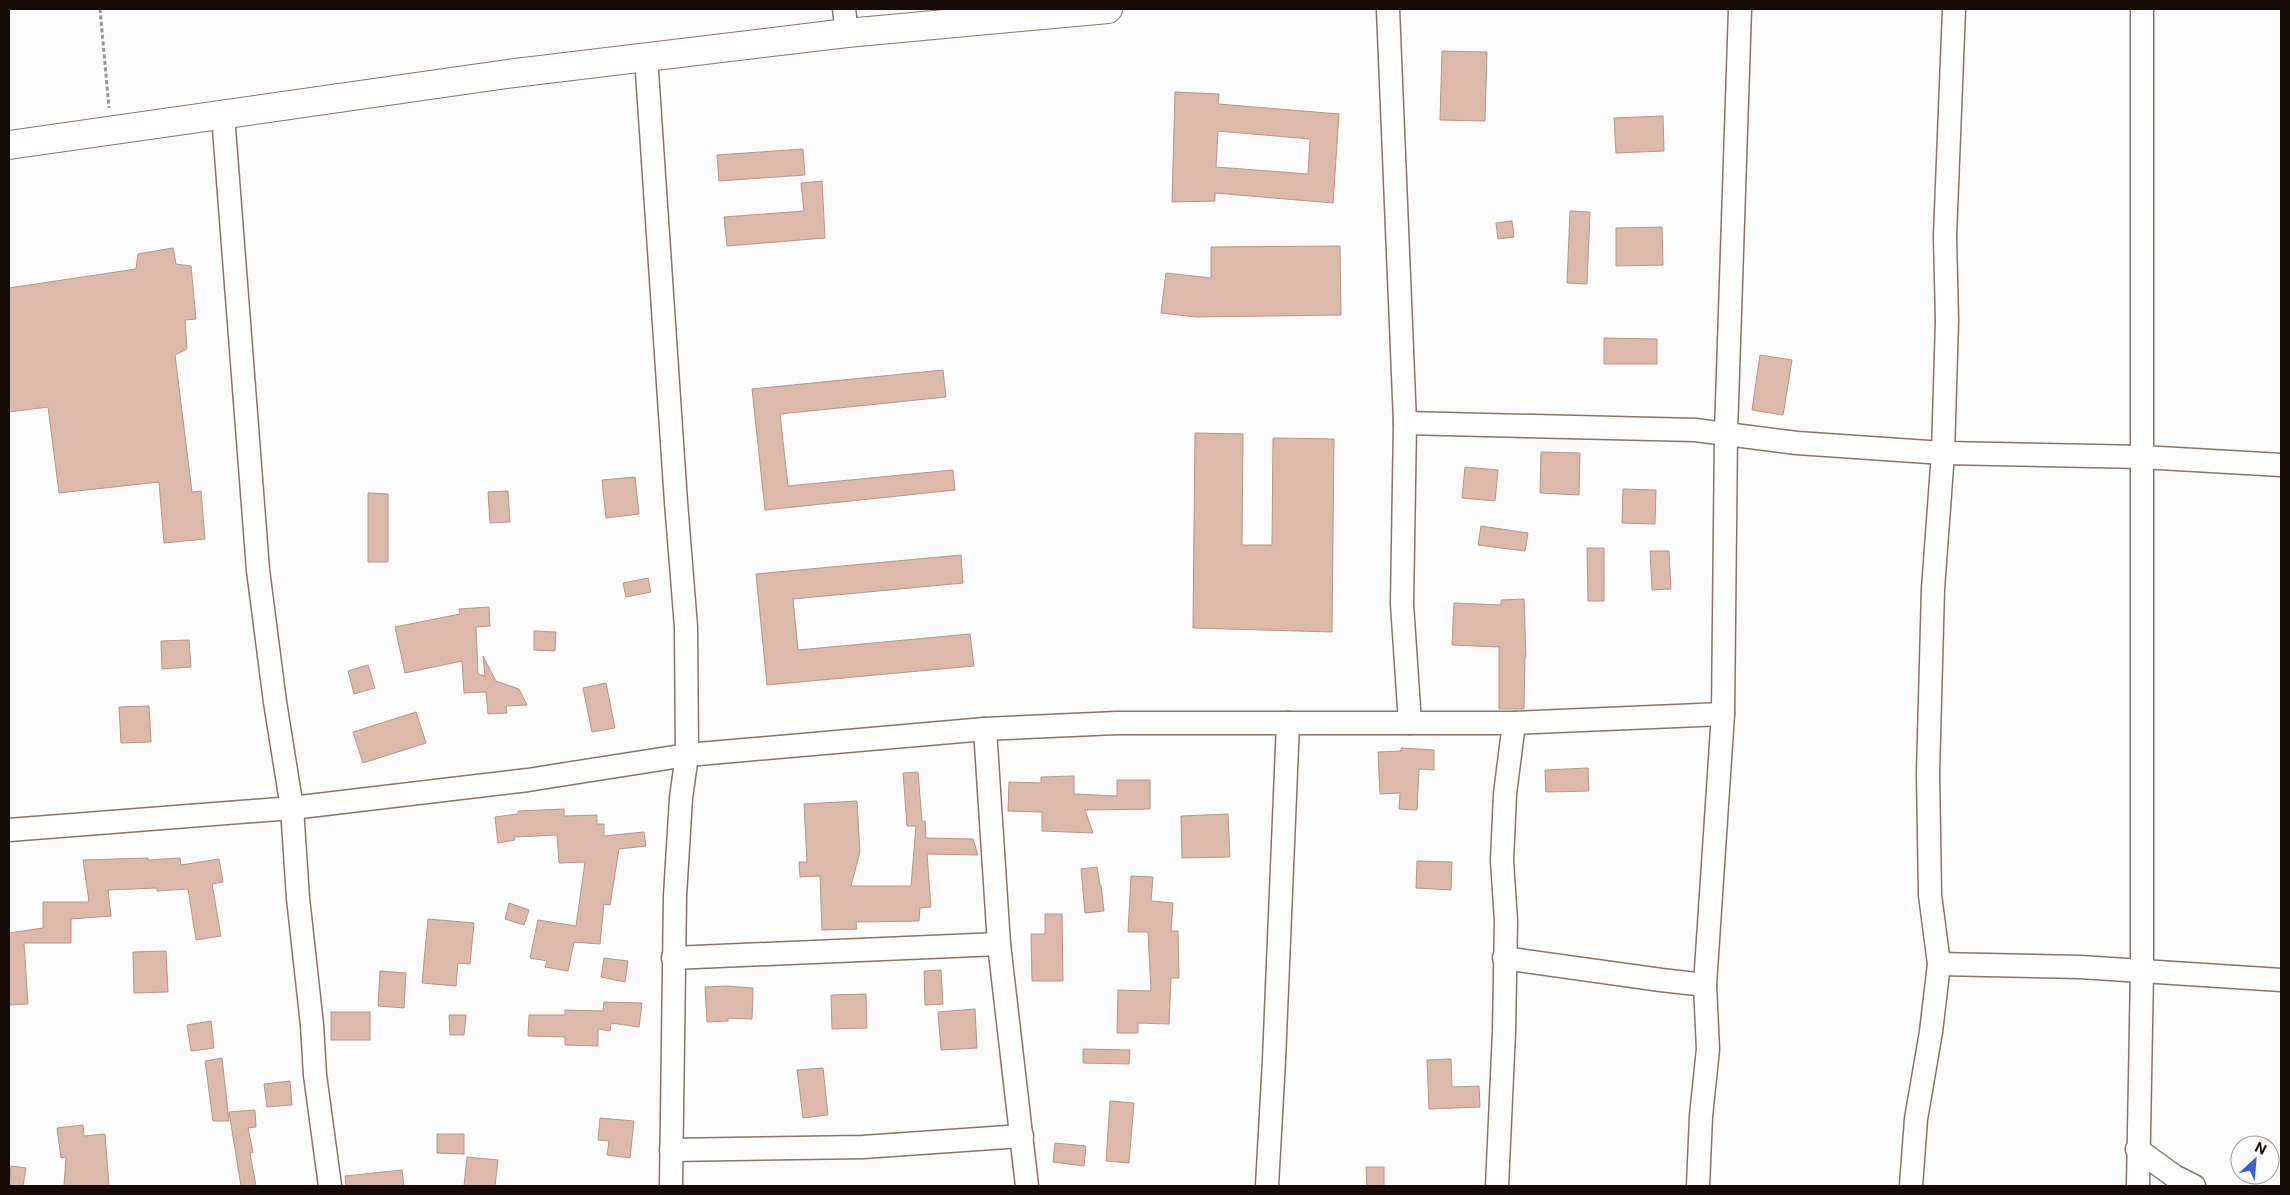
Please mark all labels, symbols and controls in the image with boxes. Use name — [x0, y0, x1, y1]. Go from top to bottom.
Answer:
north arrow — [2230, 1135, 2280, 1185]
text: N — [2252, 1138, 2269, 1158]

